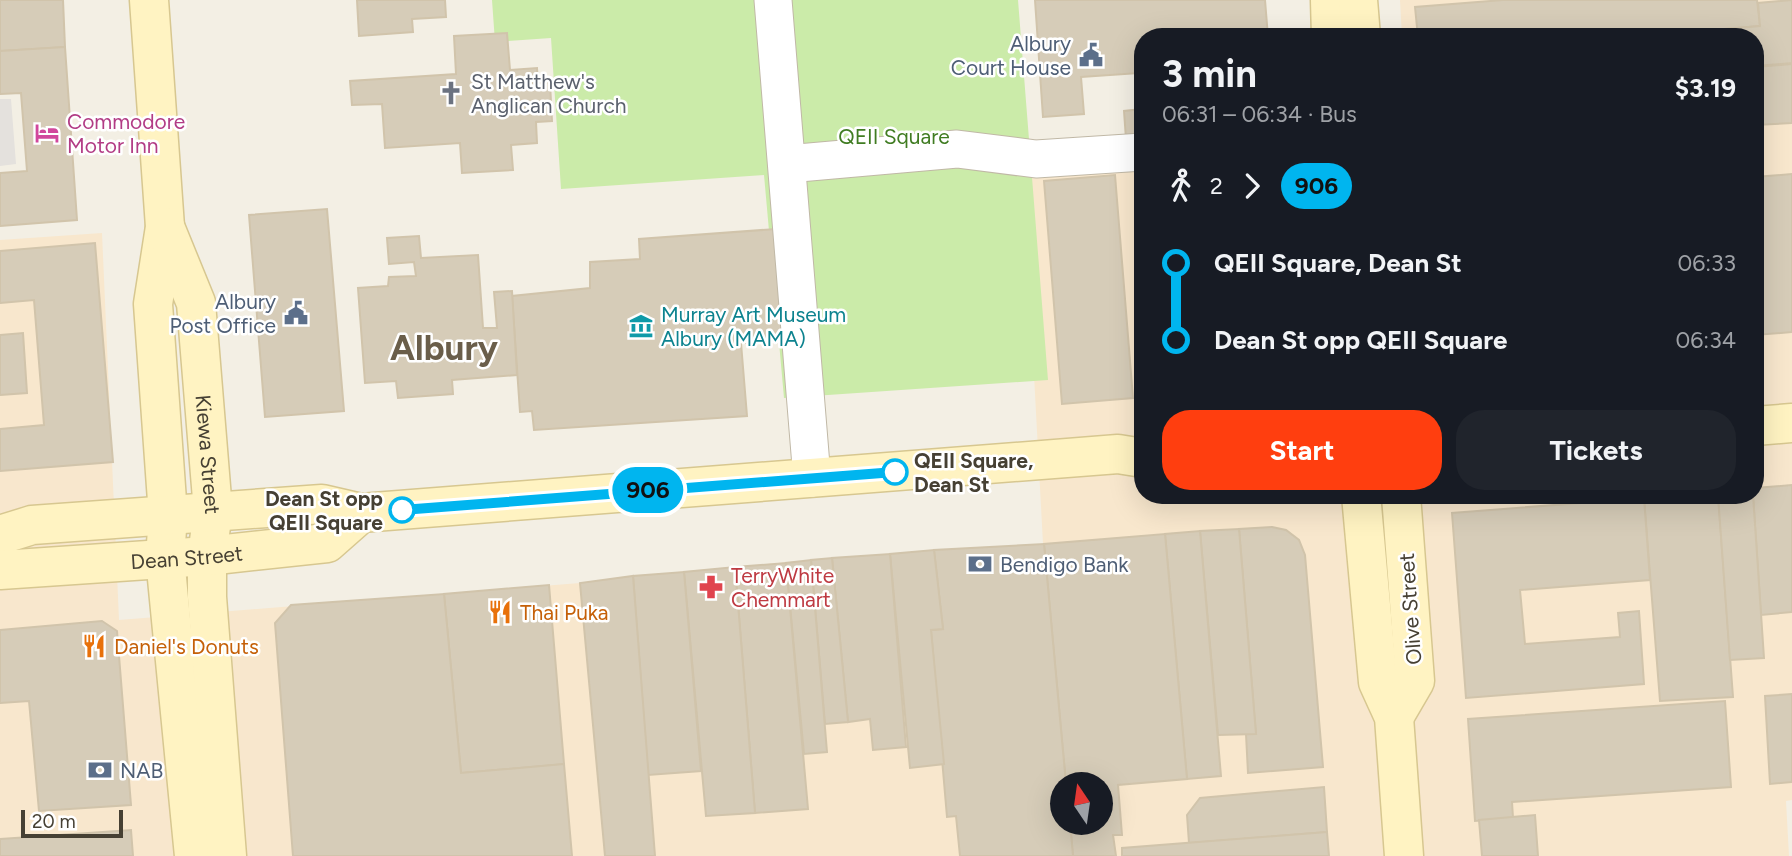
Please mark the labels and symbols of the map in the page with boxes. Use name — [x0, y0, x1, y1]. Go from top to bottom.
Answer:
place label: Albury Court House — [951, 31, 1071, 80]
public building icon: Albury Court House — [1077, 41, 1105, 69]
place label: St Matthew's Anglican Church — [471, 69, 626, 118]
church icon: St Matthew's Anglican Church — [437, 79, 465, 107]
place label: Commodore Motor Inn — [67, 109, 185, 158]
hotel icon: Commodore Motor Inn — [33, 119, 61, 147]
park label: QEII Square — [838, 124, 950, 149]
place label: Albury Post Office — [169, 289, 276, 338]
public building icon: Albury Post Office — [282, 299, 310, 327]
place label: Murray Art Museum Albury (MAMA) — [661, 302, 846, 351]
museum icon: Murray Art Museum Albury (MAMA) — [627, 312, 655, 340]
district label: Albury — [390, 327, 499, 369]
street label: Kiewa Street — [191, 394, 226, 515]
place label: QEII Square, Dean St — [914, 448, 1033, 497]
marker: QEII Square, Dean St — [882, 459, 908, 485]
line badge: 906 — [608, 467, 688, 513]
place label: Dean St opp QEII Square — [265, 486, 383, 535]
marker: Dean St opp QEII Square — [389, 497, 415, 523]
street label: Dean Street — [130, 540, 244, 574]
bank icon: Bendigo Bank — [966, 550, 994, 578]
place label: Bendigo Bank — [1000, 552, 1129, 577]
street label: Olive Street — [1394, 552, 1426, 666]
place label: TerryWhite Chemmart — [731, 563, 834, 612]
pharmacy icon: TerryWhite Chemmart — [697, 573, 725, 601]
restaurant icon: Thai Puka — [486, 598, 514, 626]
place label: Thai Puka — [520, 600, 609, 625]
restaurant icon: Daniel's Donuts — [80, 632, 108, 660]
place label: Daniel's Donuts — [114, 634, 259, 659]
bank icon: NAB — [86, 756, 114, 784]
place label: NAB — [120, 758, 163, 783]
north arrow — [1050, 772, 1113, 835]
scale bar — [21, 807, 122, 839]

